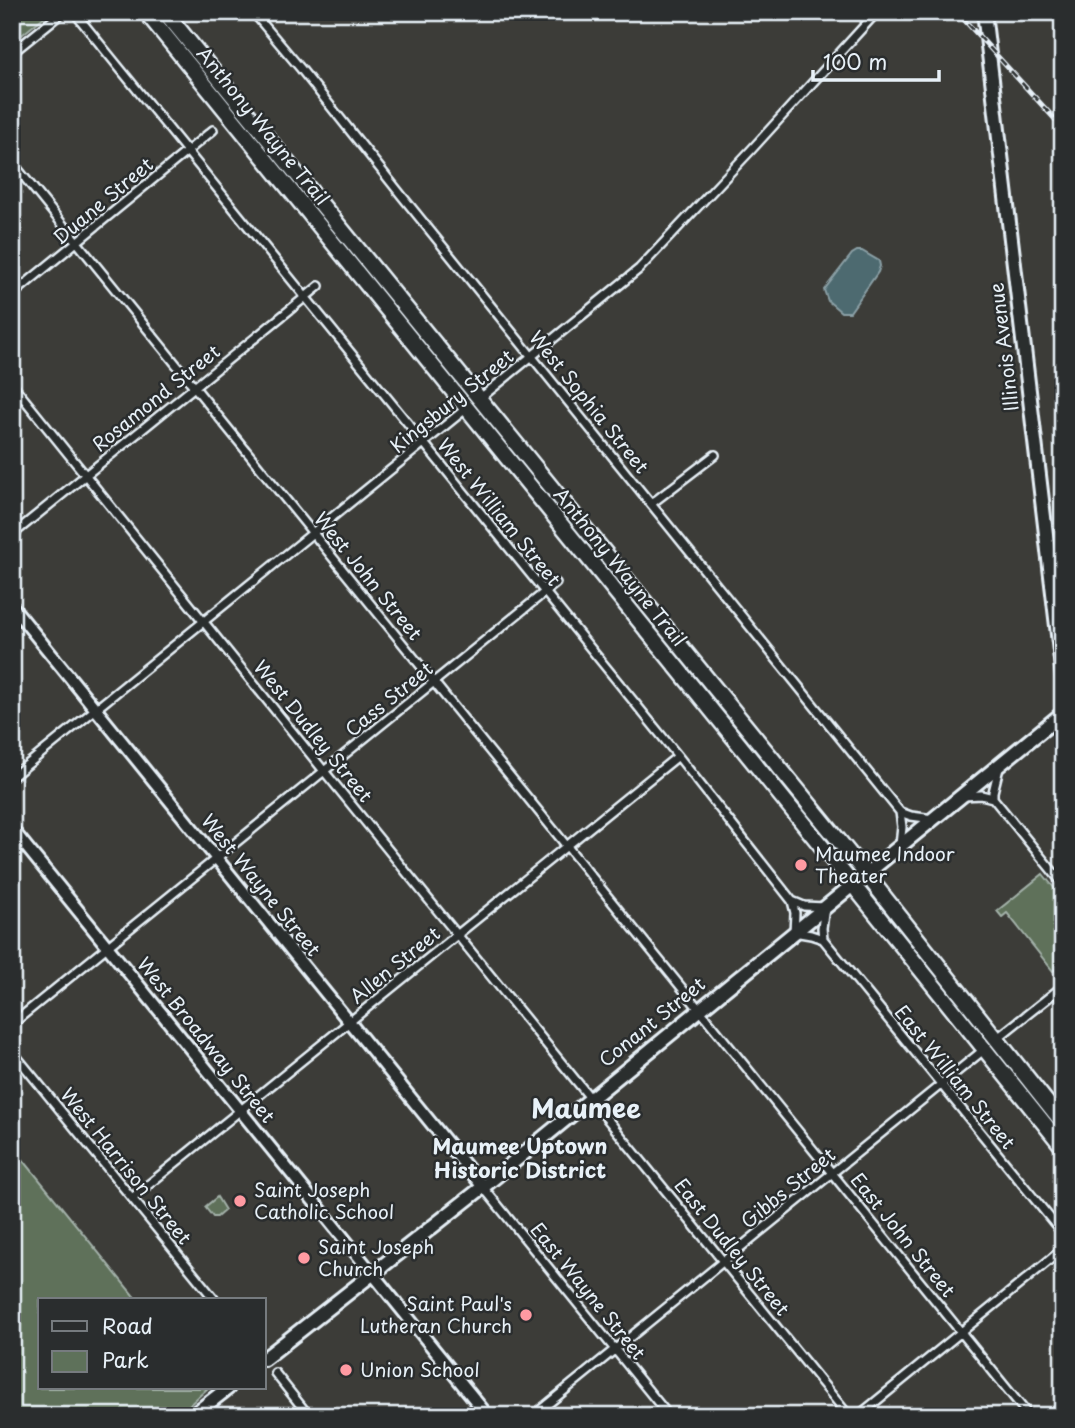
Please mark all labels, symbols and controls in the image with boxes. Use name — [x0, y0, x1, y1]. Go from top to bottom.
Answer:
scale bar — [813, 38, 939, 82]
street label: Anthony Wayne Trail — [191, 40, 337, 211]
text: 100 m — [823, 45, 887, 77]
street label: Duane Street — [46, 150, 159, 250]
street label: Illinois Avenue — [981, 281, 1025, 413]
street label: West Sophia Street — [523, 324, 656, 479]
street label: Rosamond Street — [86, 337, 225, 458]
street label: Kingsbury Street — [384, 342, 519, 459]
street label: West William Street — [431, 431, 568, 591]
street label: Anthony Wayne Trail — [548, 481, 694, 652]
street label: West John Street — [308, 505, 430, 646]
street label: West Dudley Street — [248, 653, 380, 808]
street label: Cass Street — [338, 654, 439, 742]
street label: West Wayne Street — [195, 807, 328, 962]
place label: Maumee Indoor Theater — [815, 839, 955, 889]
marker: Maumee Indoor Theater — [793, 857, 809, 873]
street label: Allen Street — [343, 919, 446, 1009]
street label: West Broadway Street — [131, 951, 283, 1128]
street label: Conant Street — [592, 969, 711, 1073]
street label: East William Street — [889, 998, 1023, 1155]
street label: West Harrison Street — [55, 1081, 199, 1250]
district label: Maumee — [531, 1088, 641, 1127]
district label: Maumee Uptown Historic District — [432, 1129, 608, 1185]
street label: Gibbs Street — [734, 1140, 841, 1234]
street label: East John Street — [845, 1166, 963, 1303]
street label: East Dudley Street — [668, 1172, 797, 1321]
place label: Saint Joseph Catholic School — [254, 1175, 394, 1225]
marker: Saint Joseph Catholic School — [232, 1193, 248, 1209]
street label: East Wayne Street — [525, 1216, 653, 1365]
place label: Saint Joseph Church — [318, 1232, 434, 1282]
marker: Saint Joseph Church — [296, 1250, 312, 1266]
place label: Saint Paul's Lutheran Church — [360, 1289, 512, 1339]
legend — [38, 1298, 266, 1390]
marker: Saint Paul's Lutheran Church — [518, 1307, 534, 1323]
text: Road — [102, 1309, 153, 1341]
text: Park — [102, 1343, 149, 1375]
place label: Union School — [360, 1355, 480, 1383]
marker: Union School — [338, 1362, 354, 1378]

